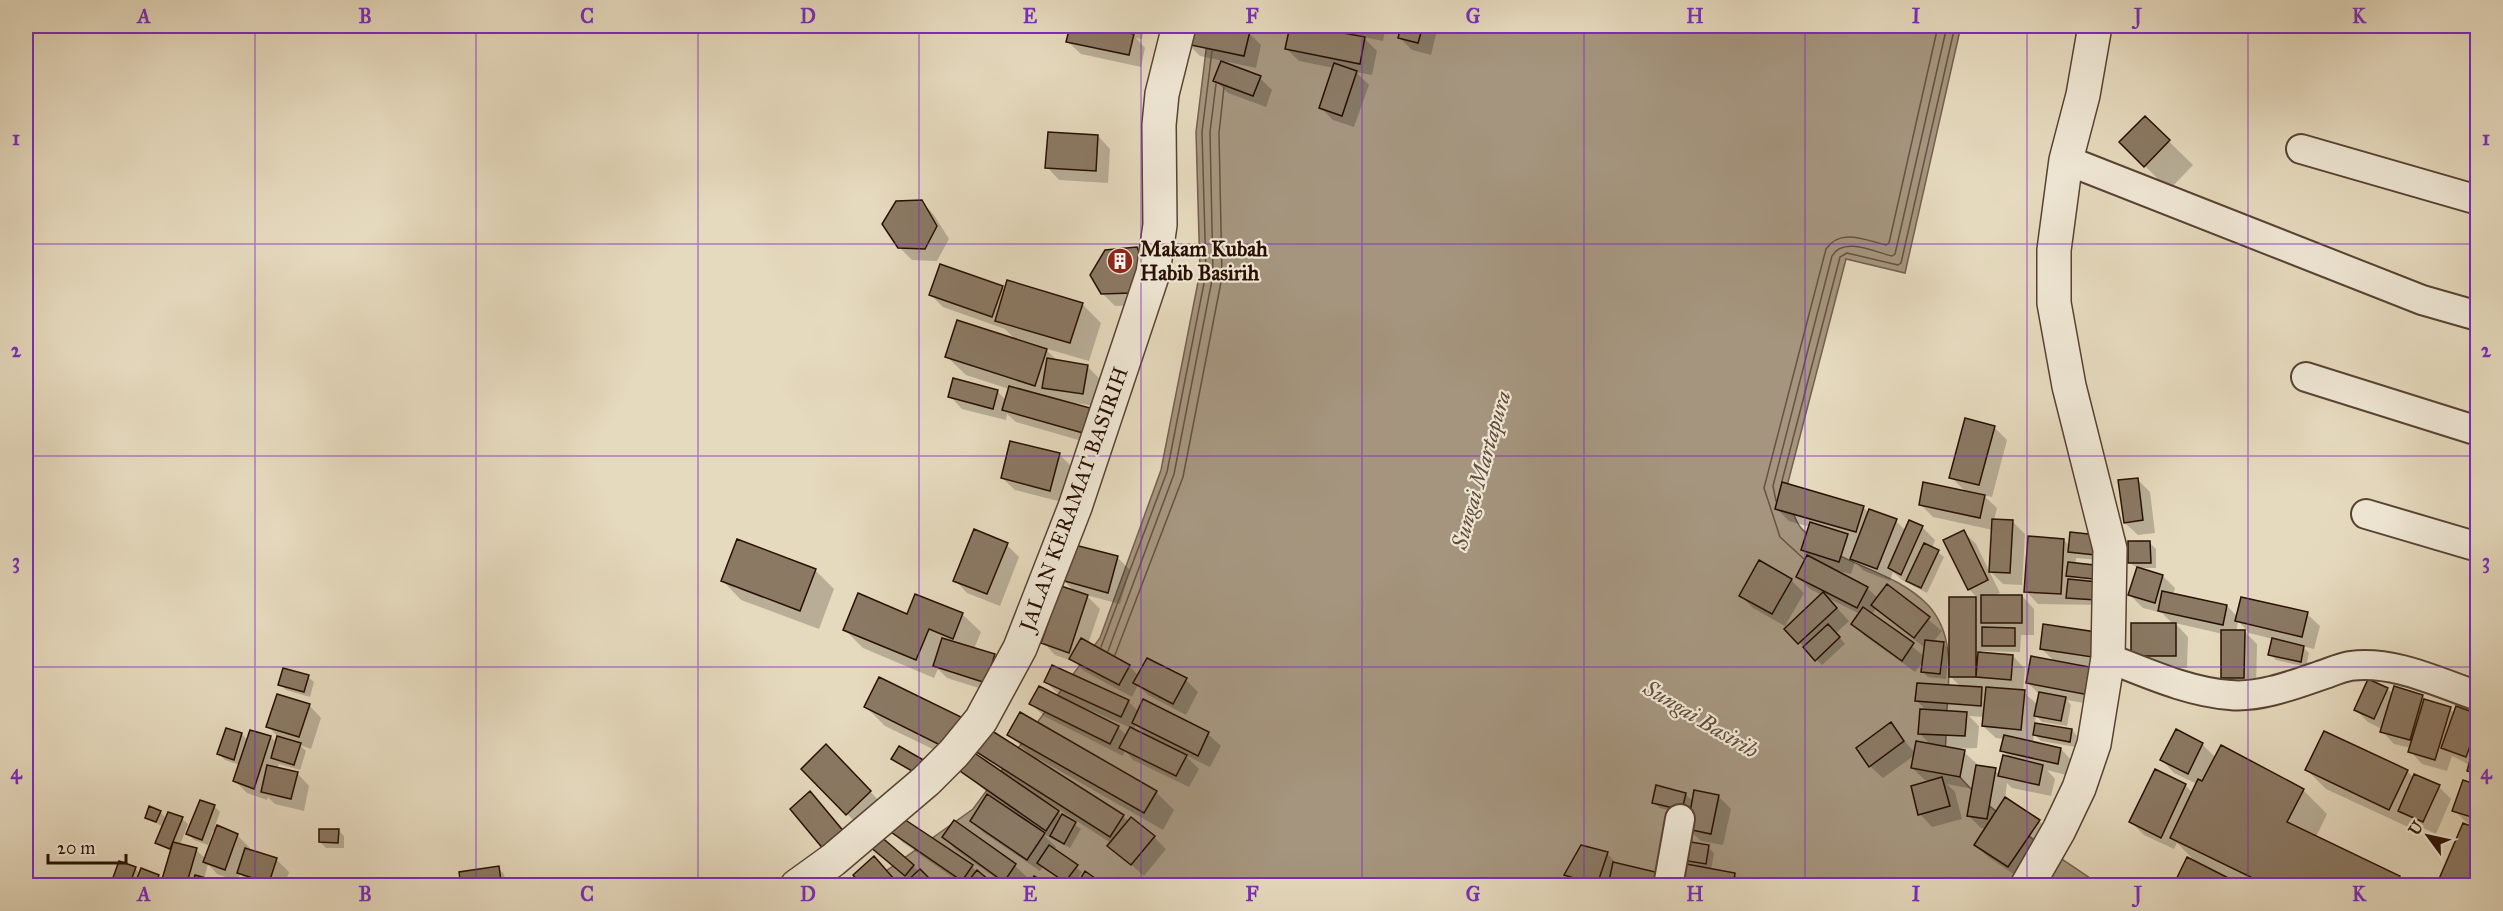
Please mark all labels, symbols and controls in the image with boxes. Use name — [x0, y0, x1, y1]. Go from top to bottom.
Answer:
text: A — [135, 4, 151, 28]
text: B — [358, 4, 372, 28]
text: C — [580, 4, 594, 28]
text: D — [800, 4, 816, 28]
text: E — [1023, 4, 1038, 28]
text: F — [1245, 4, 1259, 28]
text: G — [1466, 4, 1481, 28]
text: H — [1686, 4, 1704, 28]
text: I — [1912, 4, 1921, 28]
text: J — [2131, 4, 2143, 30]
text: K — [2352, 4, 2367, 28]
text: 1 — [12, 126, 20, 150]
text: 1 — [2482, 126, 2490, 150]
place label: Makam Kubah Habib Basirih — [1140, 236, 1268, 286]
building icon: Makam Kubah Habib Basirih — [1105, 246, 1135, 276]
text: 2 — [11, 338, 22, 362]
text: 2 — [2481, 338, 2492, 362]
street label: JALAN KERAMAT BASIRIH — [1013, 363, 1134, 636]
water label: Sungai Martapura — [1445, 388, 1517, 553]
text: 3 — [12, 549, 20, 574]
text: 3 — [2482, 549, 2490, 574]
water label: Sungai Basirih — [1638, 674, 1764, 764]
text: 4 — [10, 760, 22, 785]
text: 4 — [2480, 760, 2492, 785]
north arrow — [2398, 806, 2458, 866]
text: U — [2404, 817, 2427, 839]
scale bar — [48, 827, 126, 865]
text: 20 m — [57, 837, 95, 859]
text: A — [135, 882, 151, 906]
text: B — [358, 882, 372, 906]
text: C — [580, 882, 594, 906]
text: D — [800, 882, 816, 906]
text: E — [1023, 882, 1038, 906]
text: F — [1245, 882, 1259, 906]
text: G — [1466, 882, 1481, 906]
text: H — [1686, 882, 1704, 906]
text: I — [1912, 882, 1921, 906]
text: J — [2131, 882, 2143, 908]
text: K — [2352, 882, 2367, 906]

